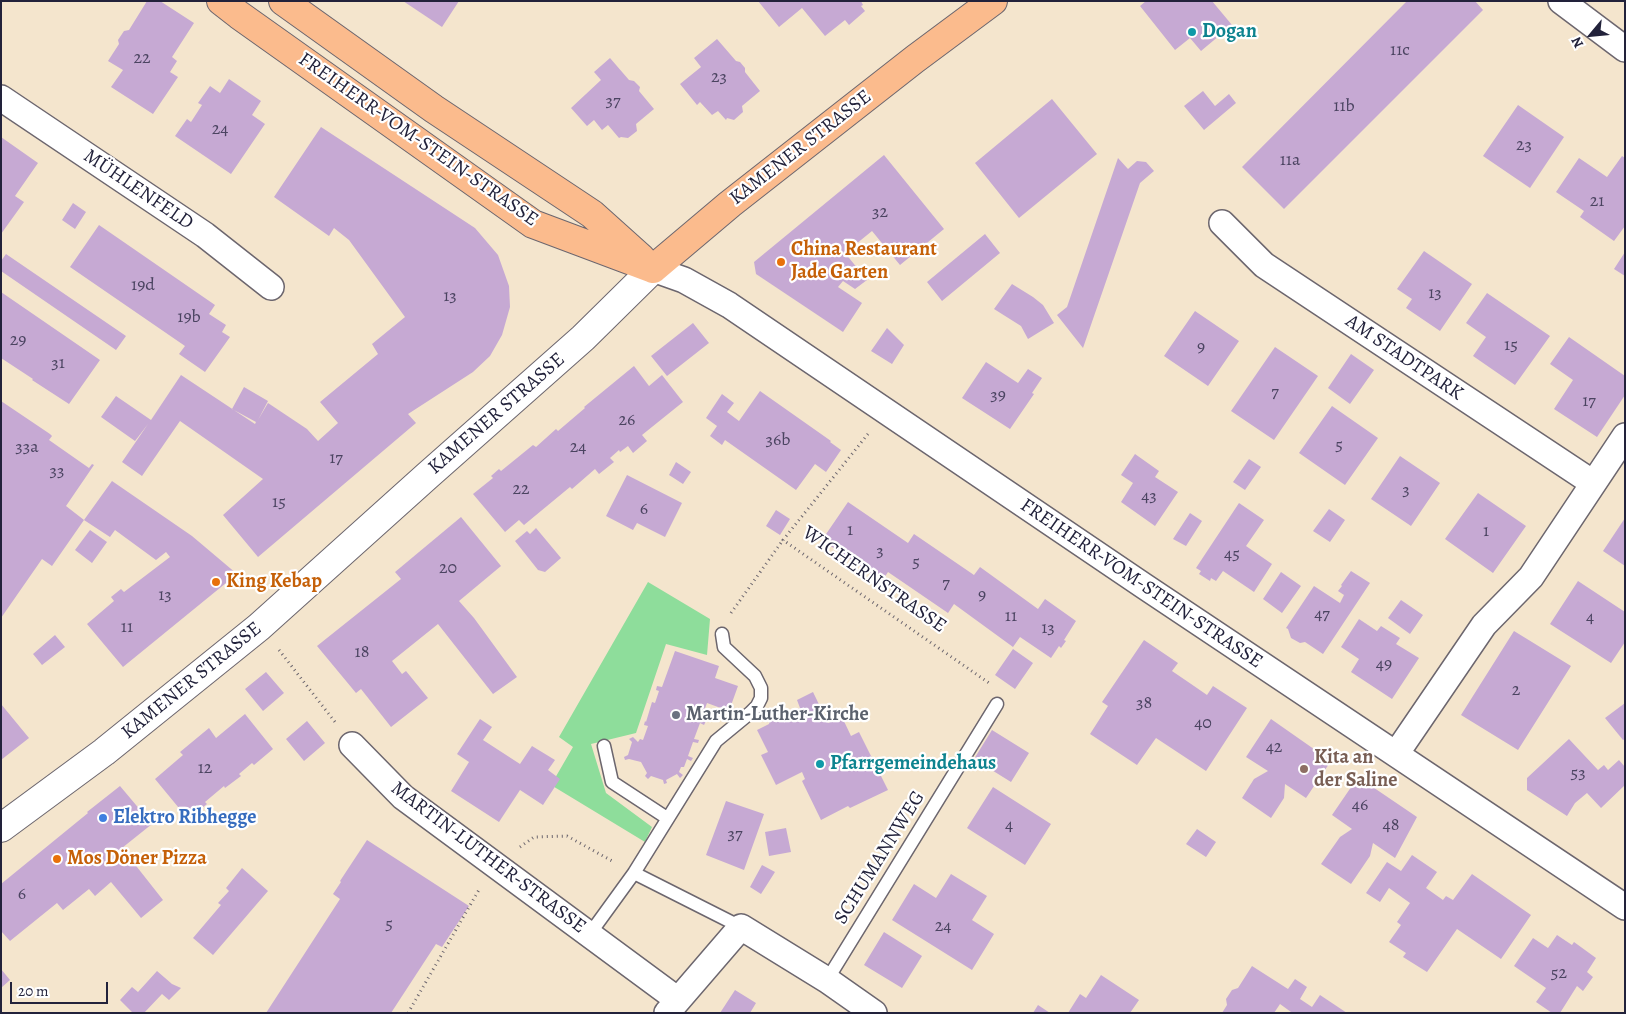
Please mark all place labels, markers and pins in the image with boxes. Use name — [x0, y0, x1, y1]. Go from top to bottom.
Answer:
place label: Dogan — [1202, 20, 1257, 44]
marker: Dogan — [1186, 26, 1198, 38]
place label: China Restaurant Jade Garten — [791, 238, 937, 285]
marker: China Restaurant Jade Garten — [775, 256, 787, 268]
place label: King Kebap — [226, 570, 322, 594]
marker: King Kebap — [210, 576, 222, 588]
place label: Martin-Luther-Kirche — [686, 703, 869, 727]
marker: Martin-Luther-Kirche — [670, 709, 682, 721]
place label: Kita an der Saline — [1314, 746, 1397, 793]
place label: Pfarrgemeindehaus — [830, 752, 996, 776]
marker: Pfarrgemeindehaus — [814, 758, 826, 770]
marker: Kita an der Saline — [1298, 763, 1310, 775]
place label: Elektro Ribhegge — [113, 806, 256, 830]
marker: Elektro Ribhegge — [97, 812, 109, 824]
place label: Mos Döner Pizza — [67, 847, 207, 871]
marker: Mos Döner Pizza — [51, 853, 63, 865]

